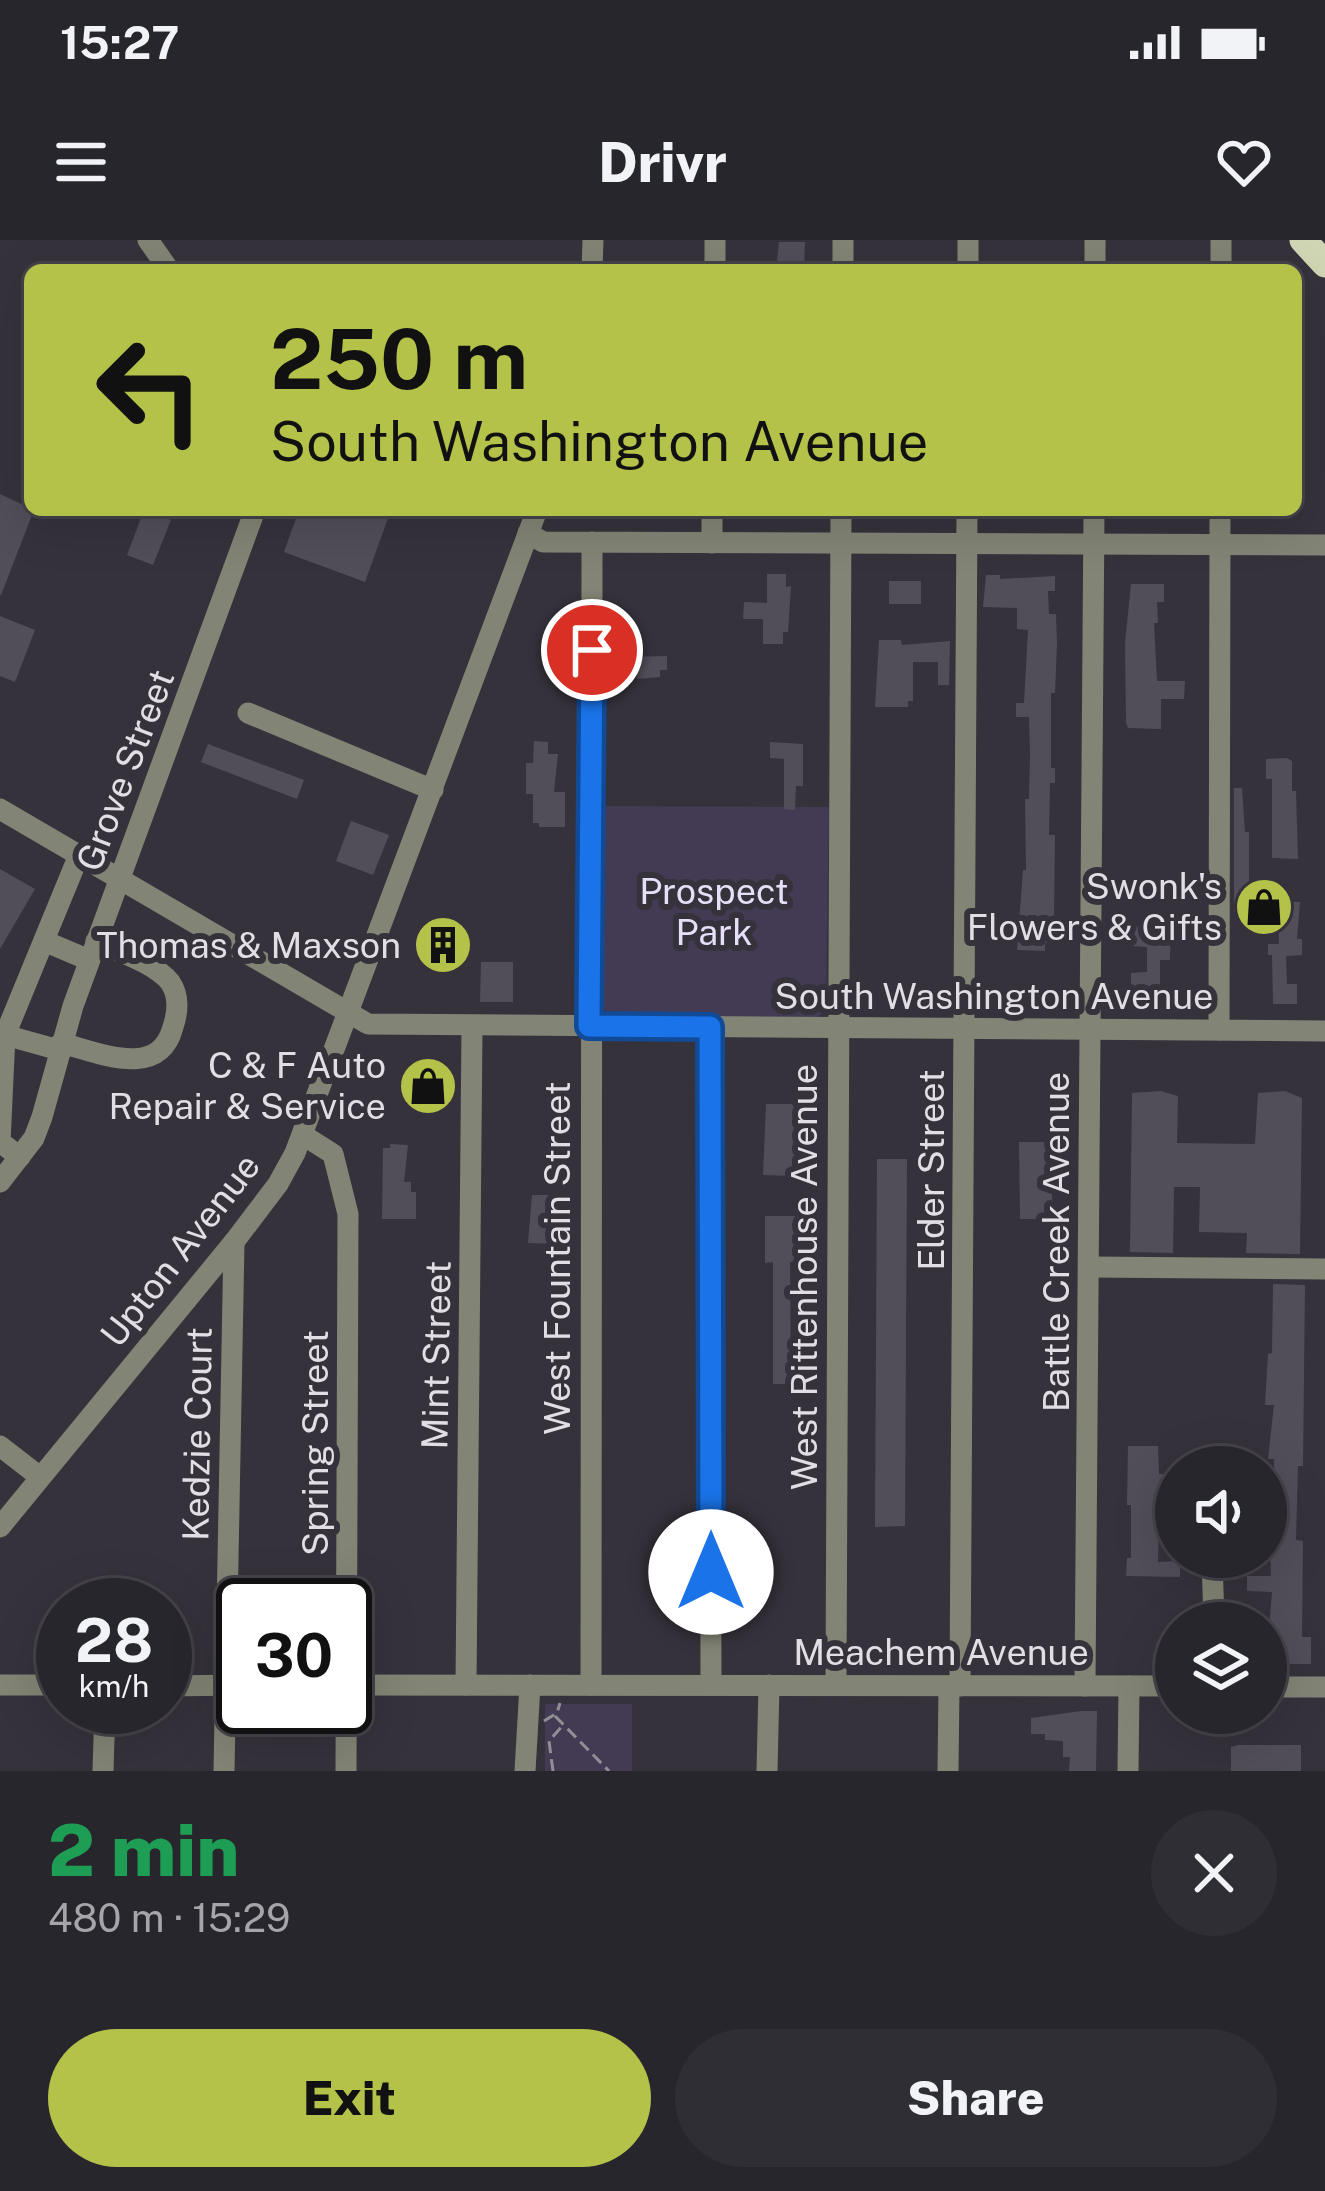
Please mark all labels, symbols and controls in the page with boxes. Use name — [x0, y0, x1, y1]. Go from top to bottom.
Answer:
text: 15:27 — [60, 16, 179, 69]
icon: menu — [48, 129, 114, 195]
icon: heart — [1211, 129, 1277, 195]
text: Drivr — [598, 131, 727, 194]
text: 250 m — [270, 309, 528, 408]
icon: left — [72, 312, 228, 468]
text: South Washington Avenue — [270, 410, 928, 473]
pin — [541, 599, 643, 701]
icon: arrive — [559, 617, 625, 683]
street label: Grove Street — [67, 664, 183, 876]
place label: Swonk's Flowers & Gifts — [967, 865, 1222, 948]
park label: Prospect Park — [639, 870, 789, 953]
shop icon: Swonk's Flowers & Gifts — [1233, 876, 1295, 938]
building icon: Thomas & Maxson — [412, 914, 474, 976]
place label: Thomas & Maxson — [96, 924, 401, 966]
street label: South Washington Avenue — [775, 975, 1213, 1017]
place label: C & F Auto Repair & Service — [109, 1044, 386, 1127]
shop icon: C & F Auto Repair & Service — [397, 1055, 459, 1117]
street label: West Rittenhouse Avenue — [783, 1064, 825, 1490]
street label: Elder Street — [910, 1069, 952, 1271]
street label: Battle Creek Avenue — [1035, 1072, 1077, 1412]
street label: West Fountain Street — [536, 1081, 578, 1435]
street label: Upton Avenue — [92, 1145, 268, 1355]
street label: Mint Street — [413, 1260, 459, 1450]
street label: Kedzie Court — [174, 1327, 220, 1541]
street label: Spring Street — [294, 1330, 336, 1556]
map controls — [1155, 1446, 1287, 1734]
button: sound — [1155, 1446, 1287, 1578]
position arrow — [648, 1509, 774, 1635]
speed limit sign: 30 — [216, 1578, 372, 1734]
button: layers — [1155, 1602, 1287, 1734]
text: 28 — [75, 1605, 153, 1676]
street label: Meachem Avenue — [793, 1631, 1089, 1673]
text: km/h — [79, 1668, 149, 1704]
text: 2 min — [48, 1808, 239, 1892]
button: close — [1151, 1810, 1277, 1936]
text: 480 m · 15:29 — [48, 1895, 290, 1941]
button: Exit — [48, 2029, 651, 2167]
button: Share — [675, 2029, 1277, 2167]

